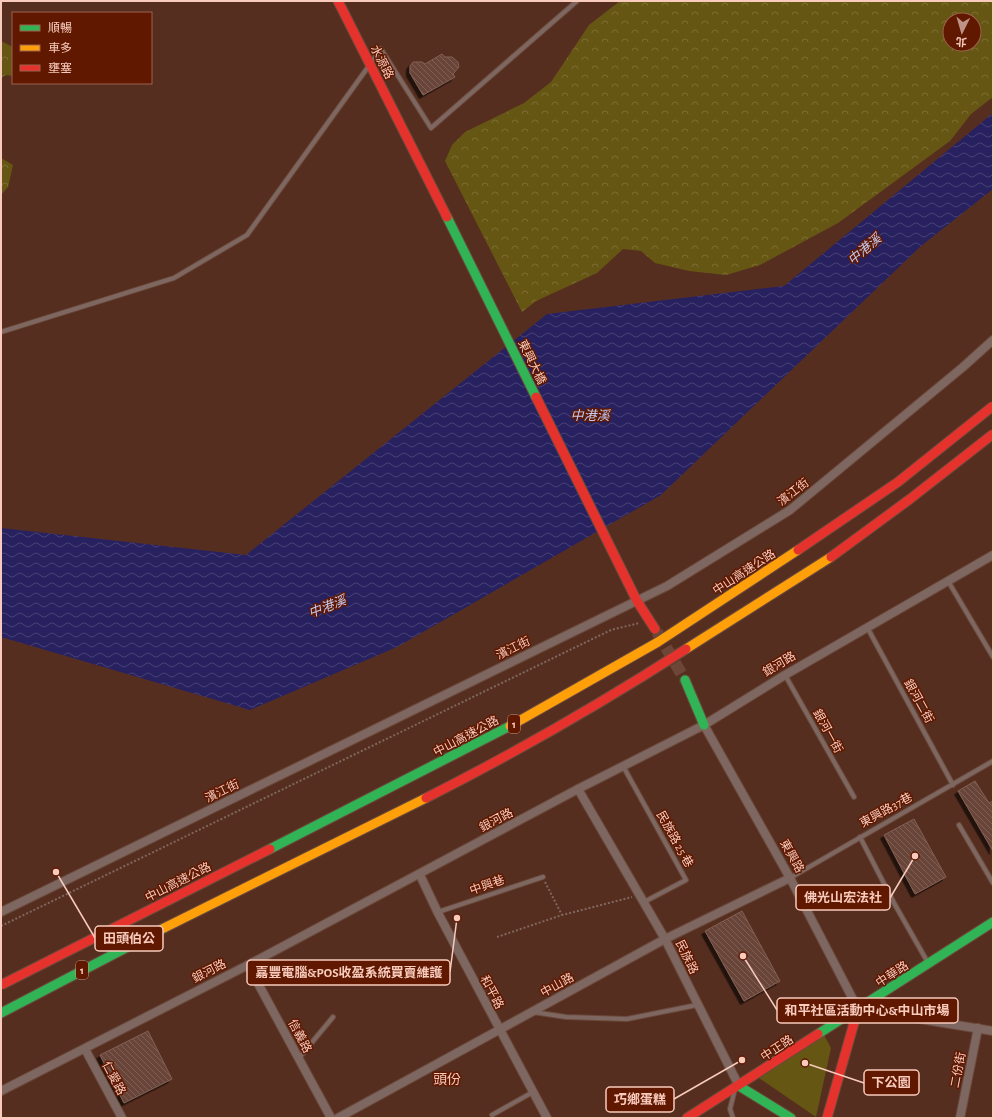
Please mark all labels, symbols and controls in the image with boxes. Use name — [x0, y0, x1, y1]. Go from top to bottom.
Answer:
legend — [12, 12, 152, 84]
north arrow — [942, 12, 982, 52]
text: 順暢 — [48, 22, 72, 34]
text: 北 — [955, 36, 967, 47]
text: 車多 — [48, 41, 72, 54]
street label: 水源路 — [368, 43, 396, 81]
text: 壅塞 — [48, 61, 72, 74]
water label: 中港溪 — [845, 230, 885, 268]
street label: 東興大橋 — [516, 337, 549, 386]
water label: 中港溪 — [570, 409, 611, 423]
street label: 濱江街 — [775, 475, 811, 508]
street label: 中山高速公路 — [710, 547, 777, 597]
water label: 中港溪 — [307, 593, 350, 620]
street label: 濱江街 — [494, 634, 532, 661]
street label: 銀河路 — [760, 649, 798, 678]
street label: 銀河二街 — [902, 677, 937, 725]
street label: 銀河一街 — [811, 707, 846, 755]
street label: 中山高速公路 — [431, 713, 501, 758]
road number: 1 — [508, 715, 520, 733]
street label: 濱江街 — [203, 777, 241, 804]
street label: 東興路37巷 — [857, 790, 914, 829]
street label: 銀河路 — [477, 805, 515, 834]
street label: 民族路 25 巷 — [655, 808, 696, 869]
street label: 東興路 — [778, 837, 807, 875]
street label: 中山高速公路 — [143, 859, 213, 904]
street label: 中興巷 — [468, 873, 506, 897]
callout: 佛光山宏法社 — [796, 885, 890, 910]
text: 佛光山宏法社 — [804, 890, 882, 905]
callout: 田頭伯公 — [95, 926, 163, 951]
text: 田頭伯公 — [103, 931, 155, 946]
street label: 民族路 — [674, 938, 701, 976]
street label: 銀河路 — [190, 957, 228, 985]
street label: 中華路 — [873, 958, 910, 989]
callout: 嘉豐電腦&POS收盈系統買賣維護 — [247, 960, 450, 985]
road number: 1 — [76, 961, 88, 979]
text: 嘉豐電腦&POS收盈系統買賣維護 — [255, 965, 443, 980]
street label: 中山路 — [538, 970, 576, 999]
street label: 和平路 — [478, 973, 507, 1011]
callout: 和平社區活動中心&中山市場 — [777, 998, 958, 1023]
text: 和平社區活動中心&中山市場 — [784, 1003, 950, 1018]
street label: 信義路 — [286, 1017, 315, 1055]
street label: 中正路 — [758, 1032, 795, 1063]
street label: 二份街 — [948, 1051, 967, 1089]
street label: 仁愛路 — [100, 1059, 129, 1097]
callout: 下公園 — [864, 1070, 919, 1095]
district label: 頭份 — [433, 1072, 461, 1087]
text: 下公園 — [871, 1075, 911, 1090]
callout: 巧鄉蛋糕 — [606, 1087, 674, 1112]
text: 巧鄉蛋糕 — [614, 1092, 666, 1107]

